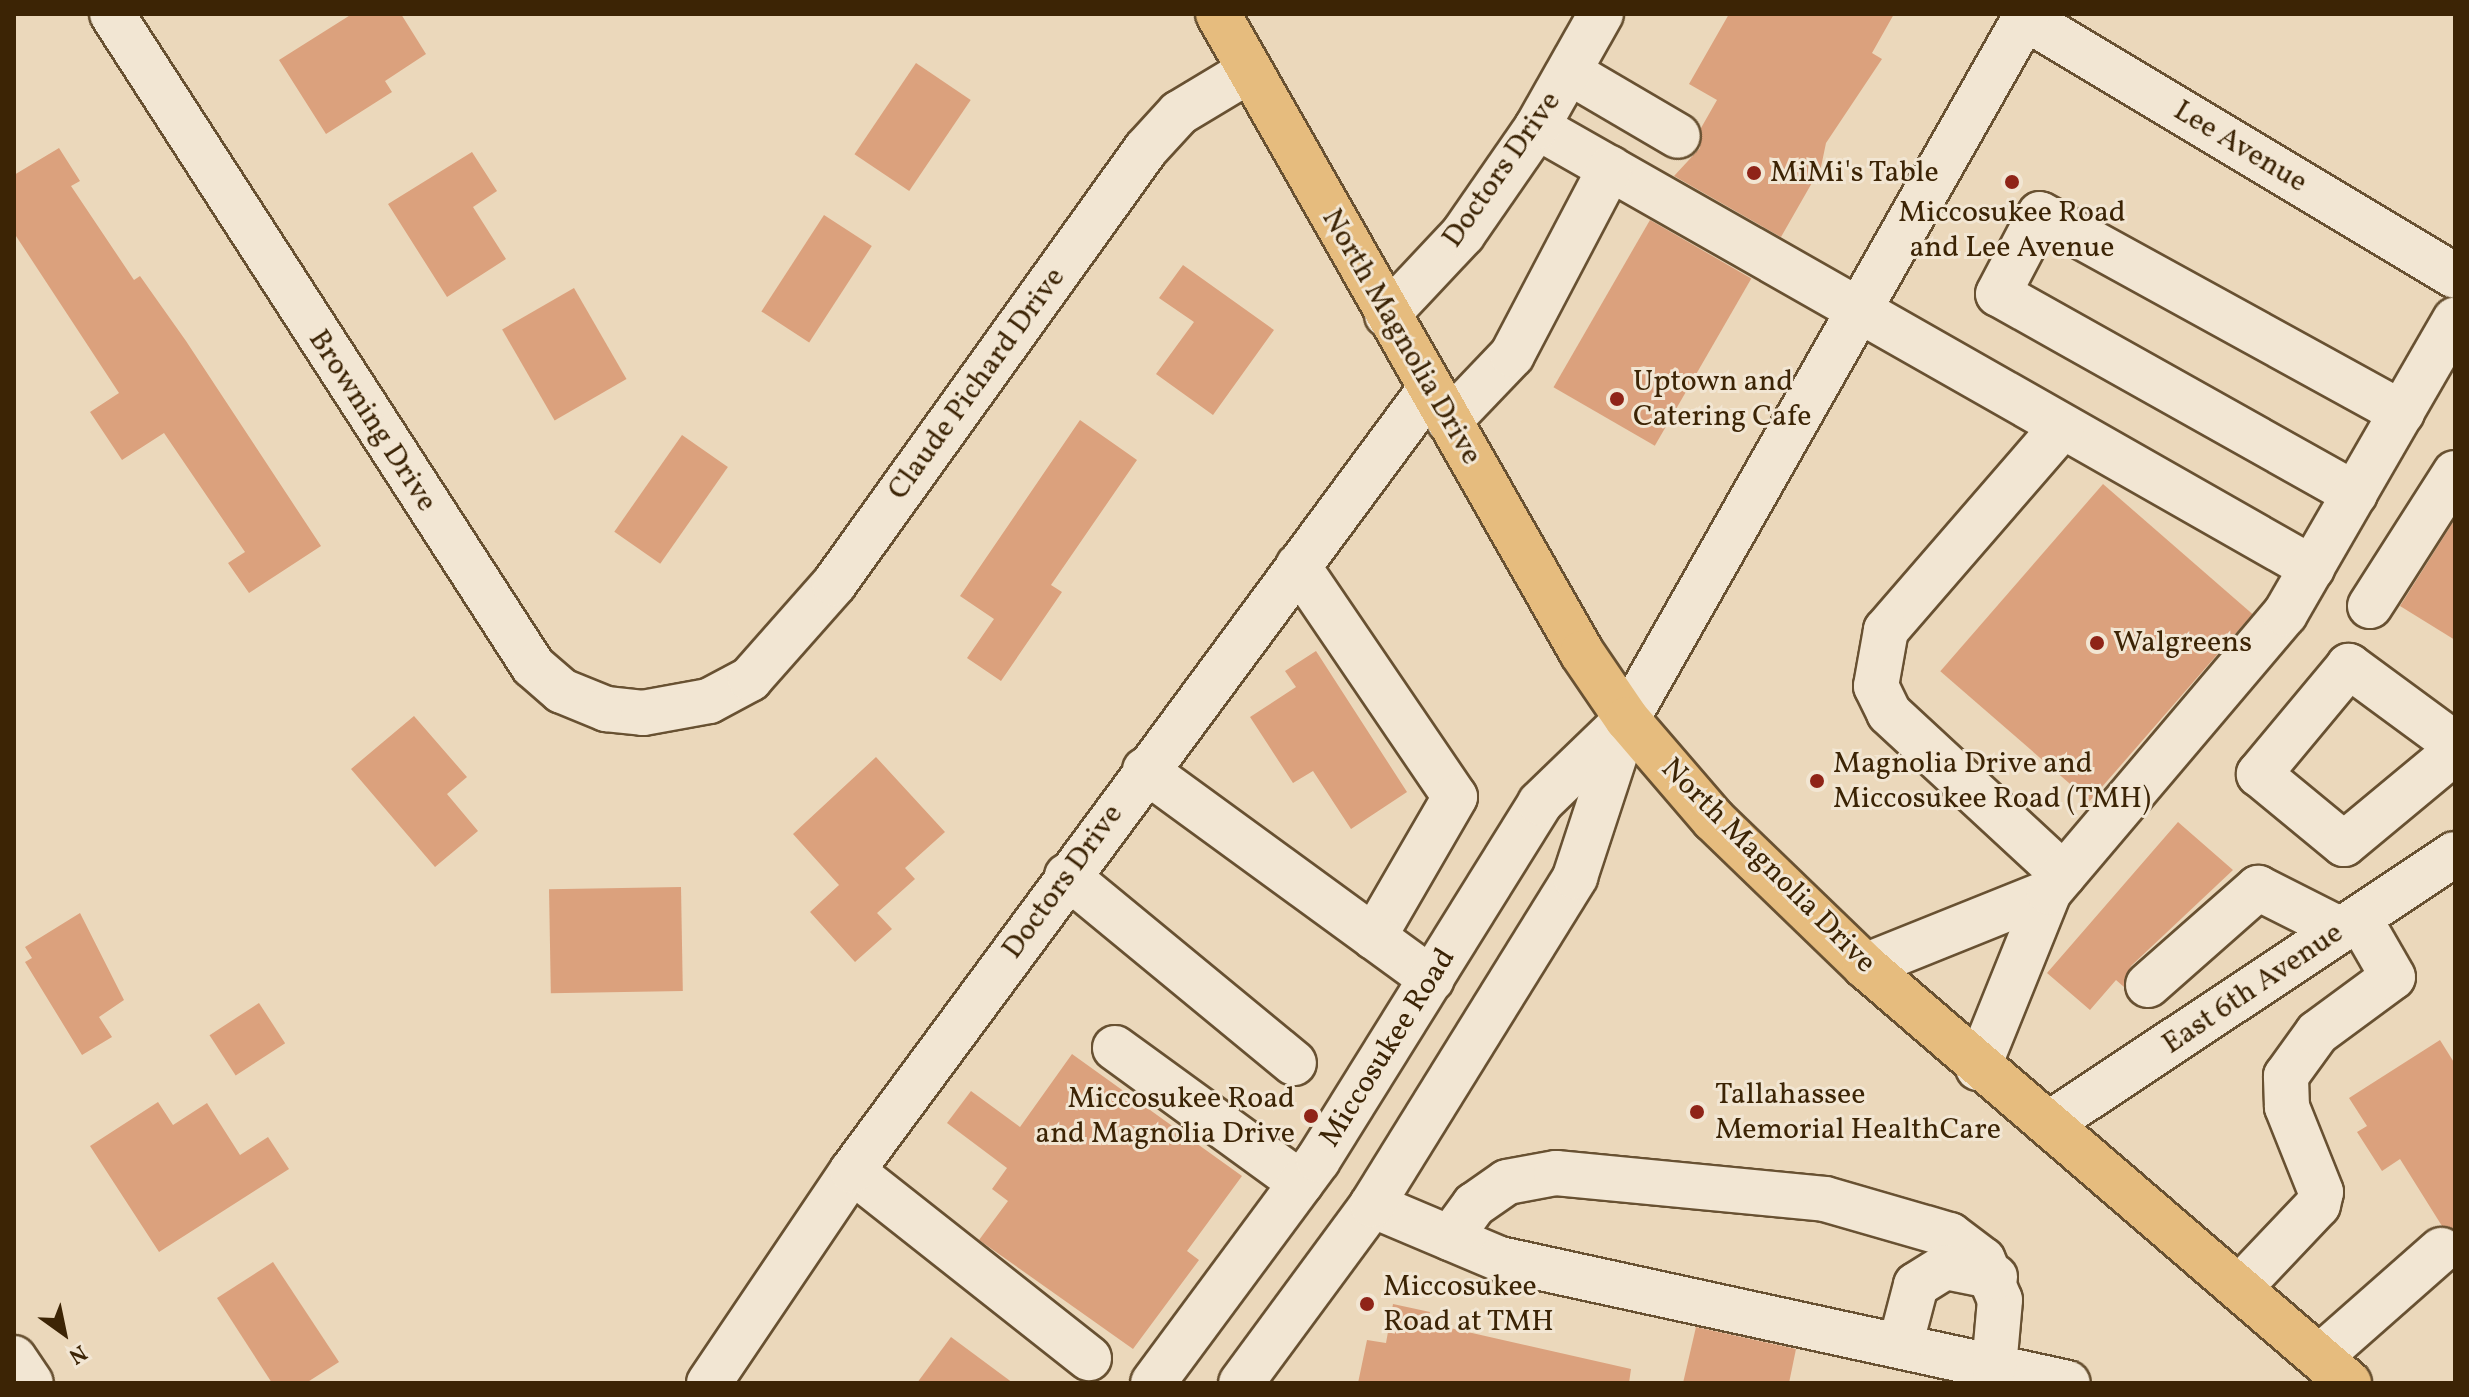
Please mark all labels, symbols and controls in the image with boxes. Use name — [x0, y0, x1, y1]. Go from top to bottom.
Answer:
street label: Doctors Drive — [1435, 85, 1569, 255]
street label: Lee Avenue — [2167, 93, 2313, 201]
place label: MiMi's Table — [1770, 155, 1940, 191]
marker: MiMi's Table — [1745, 164, 1763, 182]
marker: Miccosukee Road and Lee Avenue — [2003, 173, 2021, 191]
place label: Miccosukee Road and Lee Avenue — [1898, 195, 2126, 266]
street label: North Magnolia Drive — [1313, 203, 1489, 471]
street label: Claude Pichard Drive — [881, 261, 1073, 507]
street label: Browning Drive — [300, 323, 444, 519]
place label: Uptown and Catering Cafe — [1633, 364, 1811, 434]
marker: Uptown and Catering Cafe — [1608, 390, 1626, 408]
place label: Walgreens — [2113, 625, 2252, 661]
marker: Walgreens — [2088, 634, 2106, 652]
place label: Magnolia Drive and Miccosukee Road (TMH) — [1833, 746, 2151, 816]
street label: North Magnolia Drive — [1653, 751, 1883, 981]
marker: Magnolia Drive and Miccosukee Road (TMH) — [1808, 772, 1826, 790]
street label: Doctors Drive — [995, 798, 1131, 966]
street label: East 6th Avenue — [2156, 915, 2350, 1063]
street label: Miccosukee Road — [1312, 942, 1464, 1154]
place label: Tallahassee Memorial HealthCare — [1715, 1077, 2001, 1148]
place label: Miccosukee Road and Magnolia Drive — [1035, 1081, 1295, 1152]
marker: Tallahassee Memorial HealthCare — [1686, 1101, 1708, 1123]
marker: Miccosukee Road and Magnolia Drive — [1302, 1107, 1320, 1125]
place label: Miccosukee Road at TMH — [1383, 1269, 1555, 1340]
north arrow — [24, 1293, 104, 1373]
marker: Miccosukee Road at TMH — [1358, 1295, 1376, 1313]
text: N — [62, 1336, 92, 1371]

